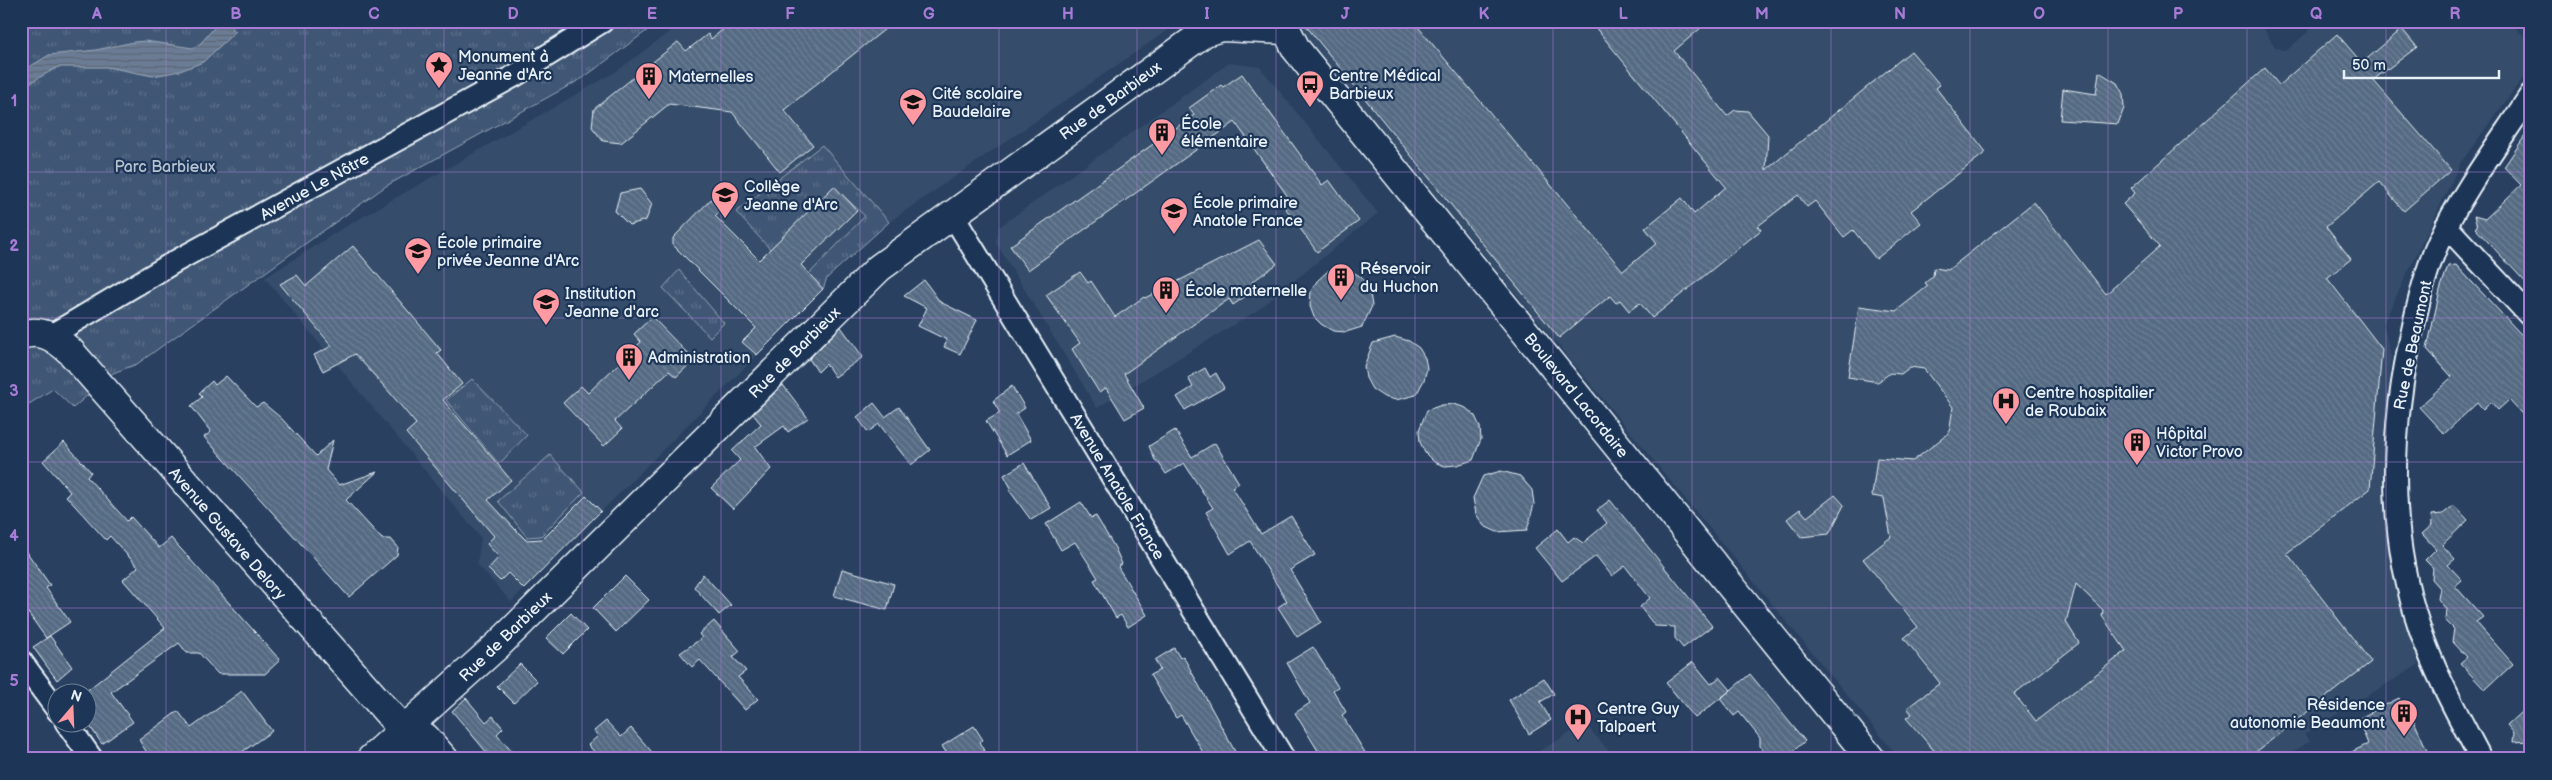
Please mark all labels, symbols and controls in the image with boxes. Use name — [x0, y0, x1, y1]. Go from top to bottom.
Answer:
text: A — [91, 5, 102, 24]
text: B — [230, 5, 242, 24]
text: C — [368, 5, 380, 24]
text: D — [507, 5, 519, 24]
text: E — [647, 5, 657, 24]
text: F — [785, 5, 795, 24]
text: G — [923, 5, 935, 24]
text: H — [1062, 5, 1074, 24]
text: I — [1204, 5, 1210, 24]
text: J — [1341, 5, 1350, 24]
text: K — [1479, 5, 1490, 24]
text: L — [1618, 5, 1628, 24]
text: M — [1755, 5, 1769, 24]
text: N — [1894, 5, 1906, 24]
text: O — [2033, 5, 2045, 24]
text: P — [2173, 5, 2183, 24]
text: Q — [2310, 5, 2322, 24]
text: R — [2450, 5, 2461, 24]
place label: Monument à Jeanne d'Arc — [458, 48, 552, 85]
scale bar — [2344, 48, 2500, 80]
place icon: Monument à Jeanne d'Arc — [424, 50, 454, 89]
text: 50 m — [2352, 56, 2386, 75]
street label: Rue de Barbieux — [1056, 58, 1166, 145]
building icon: Maternelles — [634, 61, 664, 100]
place label: Centre Médical Barbieux — [1329, 67, 1441, 104]
place label: Maternelles — [668, 68, 754, 87]
bus stop icon: Centre Médical Barbieux — [1295, 69, 1325, 108]
place label: Cité scolaire Baudelaire — [932, 85, 1023, 122]
school or university icon: Cité scolaire Baudelaire — [898, 87, 928, 126]
text: 1 — [11, 92, 17, 111]
place label: École élémentaire — [1181, 113, 1268, 152]
building icon: École élémentaire — [1147, 117, 1177, 156]
street label: Avenue Le Nôtre — [257, 149, 373, 225]
park label: Parc Barbieux — [114, 158, 216, 177]
place label: Collège Jeanne d'Arc — [744, 178, 838, 215]
school or university icon: Collège Jeanne d'Arc — [710, 180, 740, 219]
place label: École primaire Anatole France — [1193, 192, 1303, 231]
school or university icon: École primaire Anatole France — [1159, 196, 1189, 235]
place label: École primaire privée Jeanne d'Arc — [437, 232, 579, 271]
school or university icon: École primaire privée Jeanne d'Arc — [403, 236, 433, 275]
text: 2 — [9, 237, 19, 256]
place label: Réservoir du Huchon — [1360, 260, 1438, 297]
building icon: Réservoir du Huchon — [1326, 262, 1356, 301]
building icon: École maternelle — [1151, 275, 1181, 314]
street label: Rue de Beaumont — [2390, 279, 2436, 412]
place label: École maternelle — [1185, 280, 1308, 301]
place label: Institution Jeanne d'arc — [565, 285, 659, 322]
school or university icon: Institution Jeanne d'arc — [531, 287, 561, 326]
street label: Rue de Barbieux — [745, 303, 845, 403]
street label: Boulevard Lacordaire — [1520, 330, 1632, 463]
building icon: Administration — [614, 342, 644, 381]
place label: Administration — [648, 349, 750, 368]
text: 3 — [9, 382, 19, 401]
place label: Centre hospitalier de Roubaix — [2025, 384, 2154, 421]
hospital icon: Centre hospitalier de Roubaix — [1991, 386, 2021, 425]
street label: Avenue Anatole France — [1065, 410, 1168, 564]
place label: Hôpital Victor Provo — [2156, 425, 2243, 462]
building icon: Hôpital Victor Provo — [2122, 427, 2152, 466]
street label: Avenue Gustave Delory — [164, 464, 290, 605]
text: 4 — [9, 527, 19, 546]
street label: Rue de Barbieux — [456, 588, 557, 686]
text: 5 — [9, 672, 19, 691]
north arrow — [48, 682, 98, 732]
text: N — [68, 686, 84, 706]
place label: Résidence autonomie Beaumont — [2230, 696, 2386, 733]
building icon: Résidence autonomie Beaumont — [2389, 698, 2419, 737]
place label: Centre Guy Talpaert — [1597, 700, 1680, 737]
hospital icon: Centre Guy Talpaert — [1563, 702, 1593, 741]

